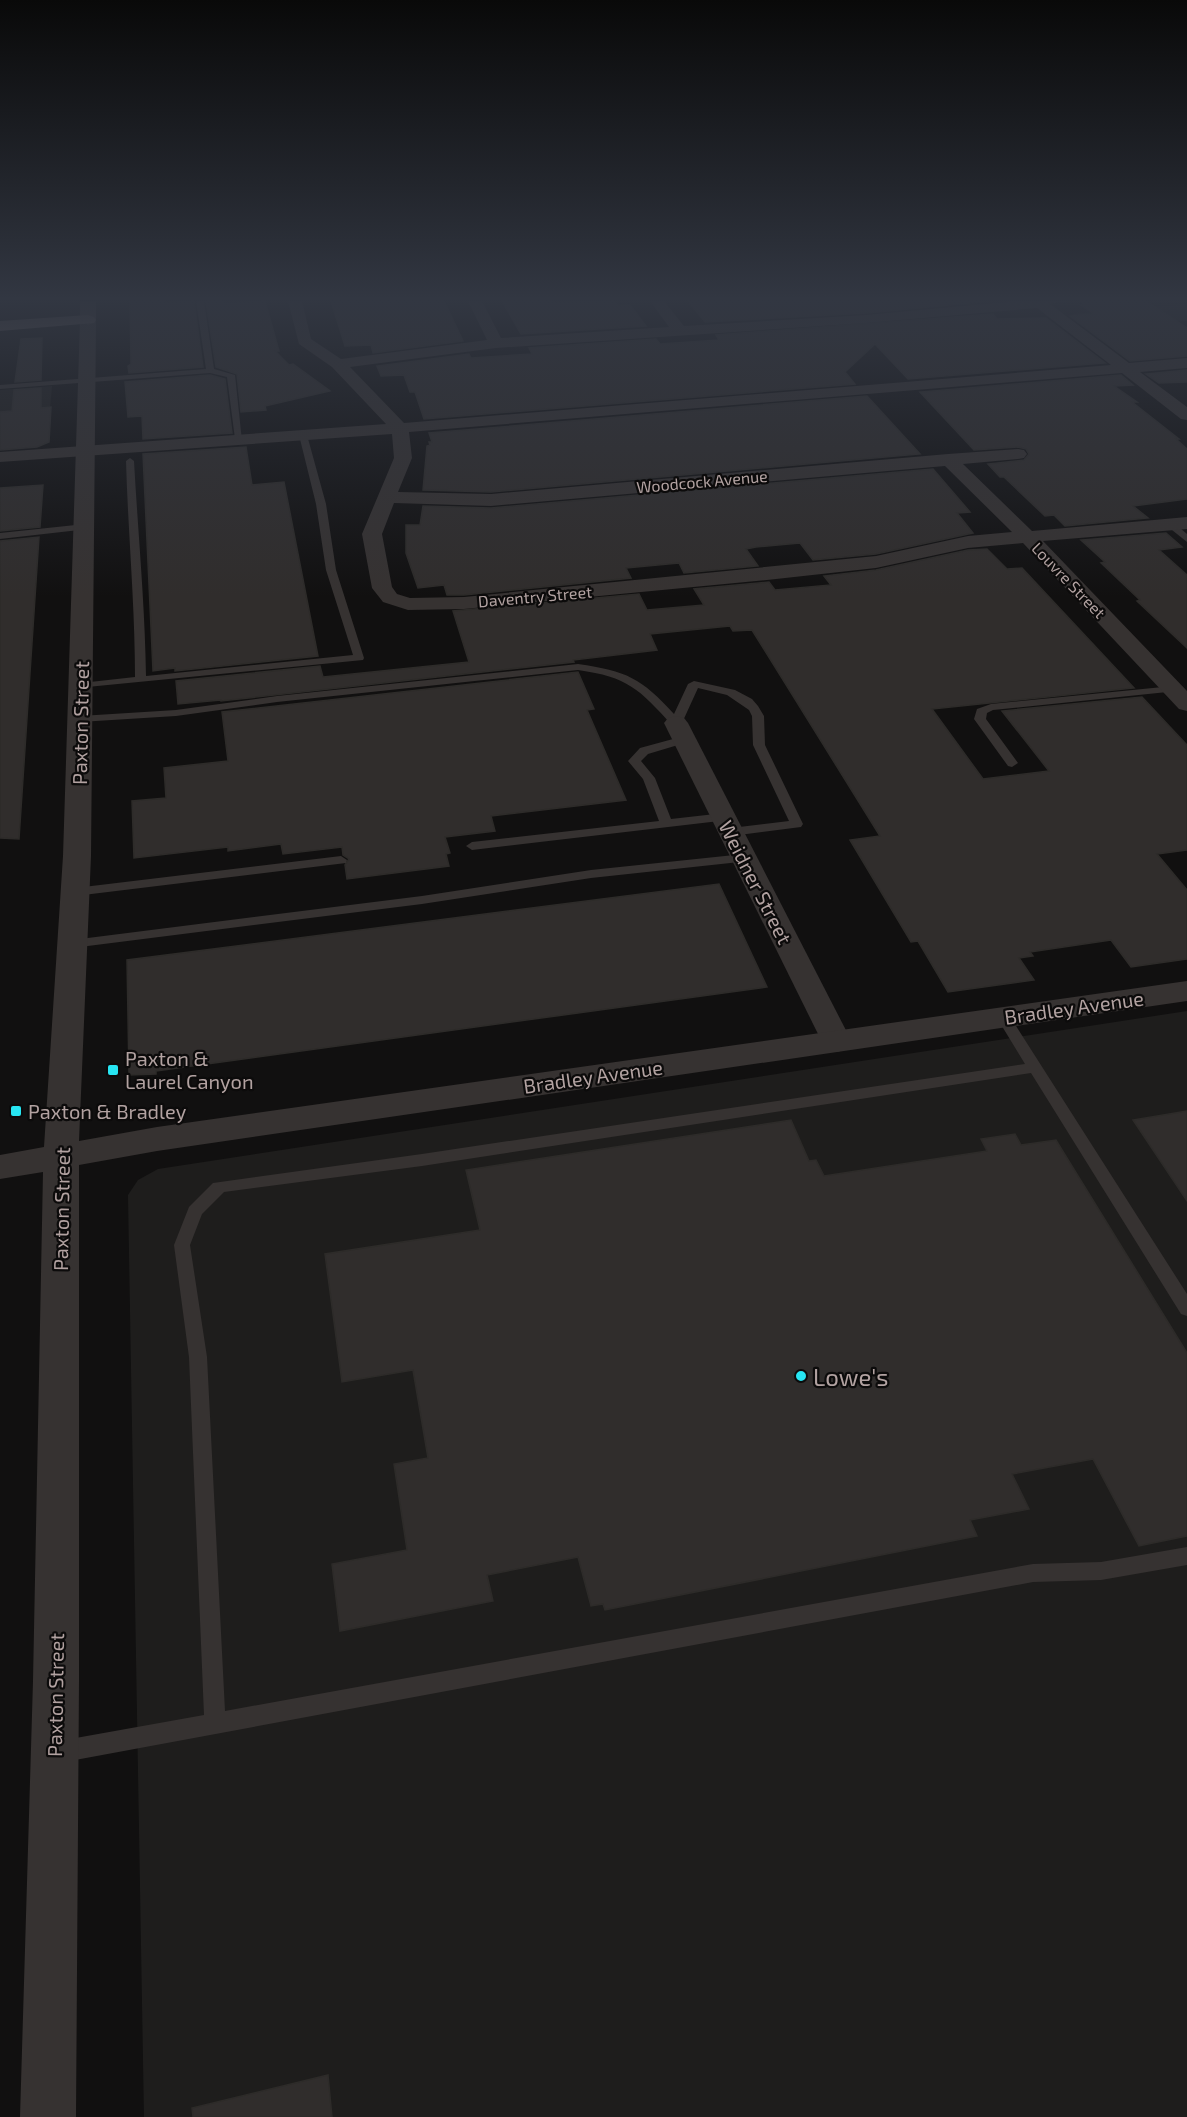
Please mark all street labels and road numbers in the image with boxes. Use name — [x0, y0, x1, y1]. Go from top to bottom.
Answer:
street label: Woodcock Avenue — [636, 466, 768, 496]
street label: Louvre Street — [1028, 538, 1110, 622]
street label: Daventry Street — [477, 582, 593, 610]
street label: Paxton Street — [67, 660, 93, 785]
street label: Weidner Street — [714, 816, 798, 948]
street label: Bradley Avenue — [1003, 985, 1145, 1029]
street label: Bradley Avenue — [522, 1054, 664, 1098]
street label: Paxton Street — [48, 1146, 74, 1271]
street label: Paxton Street — [42, 1632, 68, 1757]

